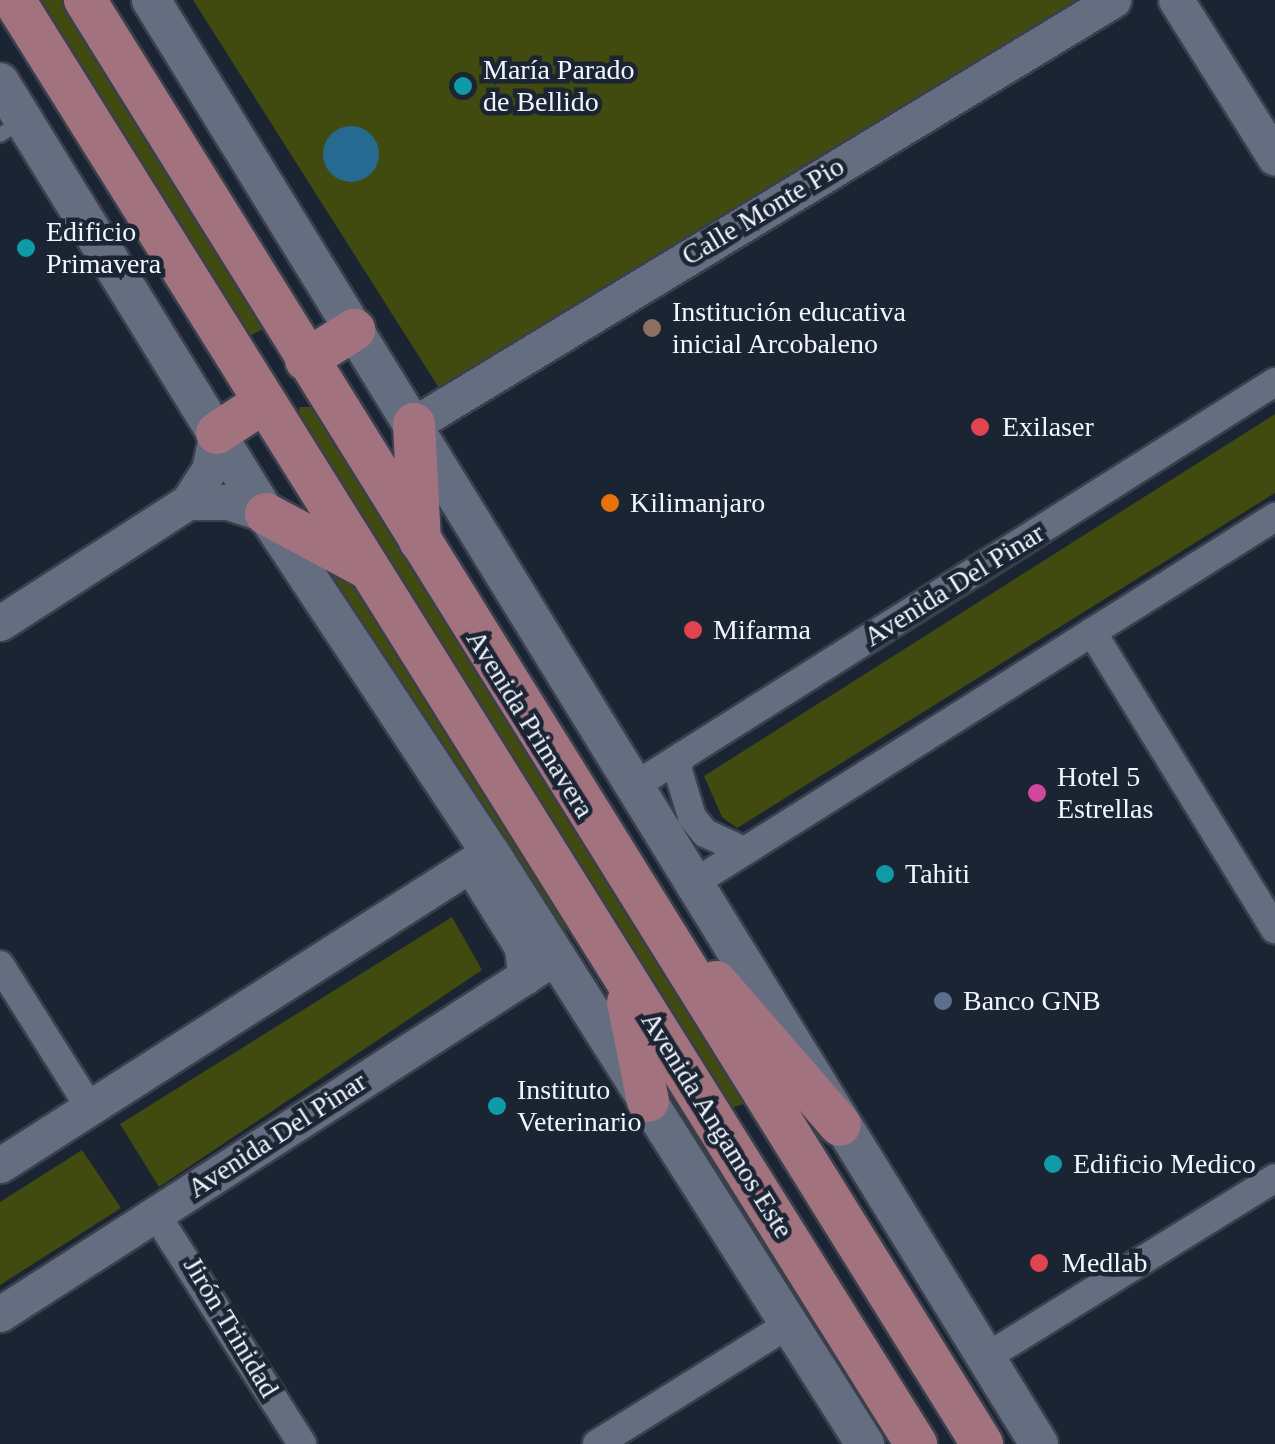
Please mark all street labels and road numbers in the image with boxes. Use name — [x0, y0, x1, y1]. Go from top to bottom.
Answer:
street label: Calle Monte Pio — [676, 149, 850, 273]
street label: Avenida Del Pinar — [858, 516, 1050, 654]
street label: Avenida Primavera — [459, 624, 601, 824]
street label: Avenida Angamos Este — [633, 1005, 801, 1245]
street label: Avenida Del Pinar — [181, 1065, 373, 1205]
street label: Jirón Trinidad — [176, 1250, 286, 1404]

